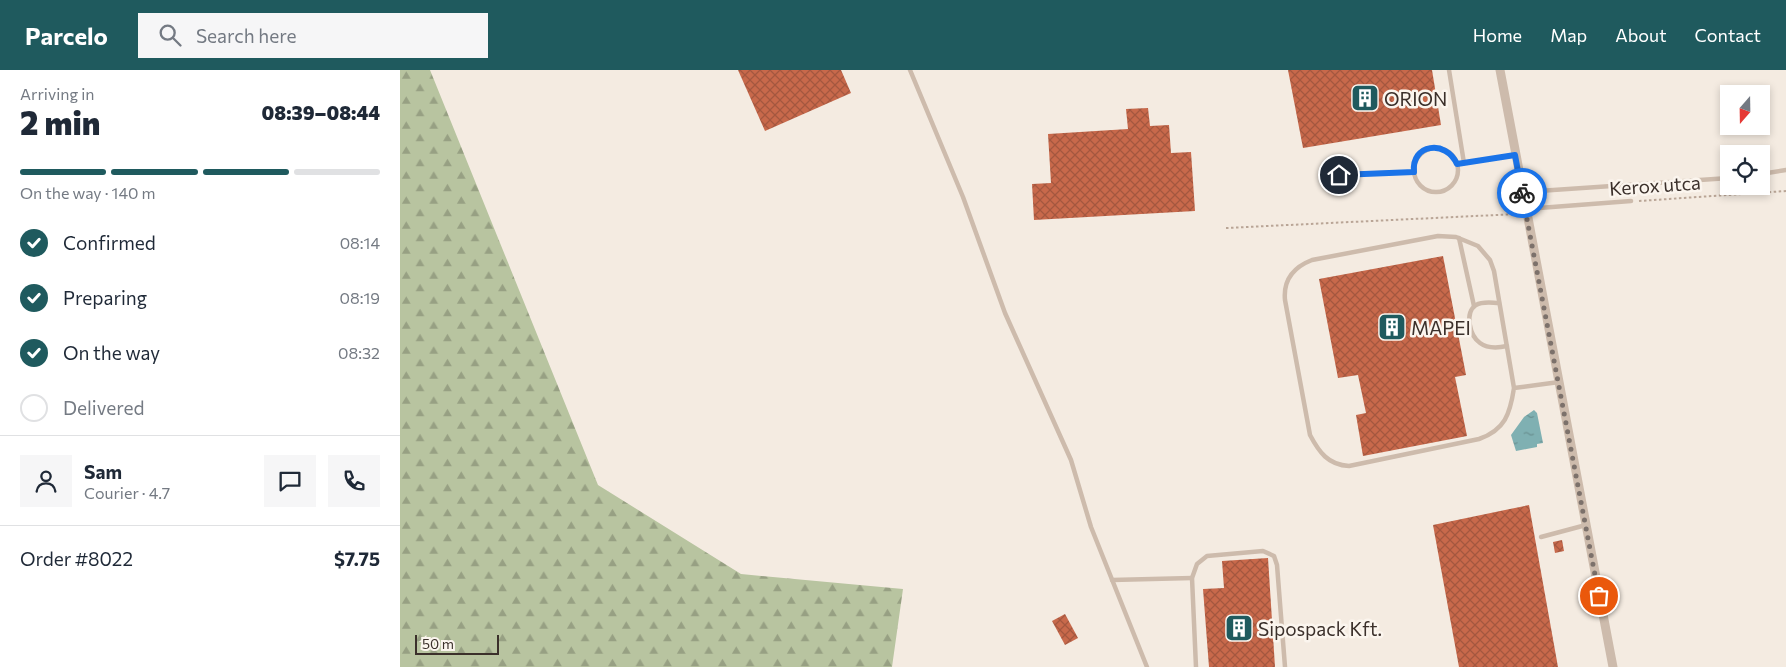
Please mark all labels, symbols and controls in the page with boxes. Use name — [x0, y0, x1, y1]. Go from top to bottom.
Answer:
search box — [138, 13, 488, 58]
text: Parcelo — [25, 21, 108, 50]
icon: search — [156, 21, 184, 49]
text: Search here — [196, 24, 296, 47]
text: Home — [1473, 24, 1522, 46]
text: Map — [1550, 24, 1587, 46]
text: About — [1615, 24, 1667, 46]
text: Contact — [1695, 24, 1761, 46]
building icon: ORION — [1350, 83, 1380, 113]
text: Arriving in — [20, 84, 94, 103]
north arrow — [1720, 85, 1770, 135]
map controls — [1720, 85, 1770, 195]
place label: ORION — [1384, 87, 1447, 110]
text: 08:39–08:44 — [262, 101, 380, 124]
text: 2 min — [20, 102, 100, 142]
button: locate — [1720, 145, 1770, 195]
pin — [1318, 154, 1360, 196]
icon: home — [1325, 161, 1353, 189]
courier — [1497, 168, 1547, 218]
street label: Kerox utca — [1608, 170, 1702, 200]
icon: bike — [1508, 179, 1536, 207]
text: On the way · 140 m — [20, 183, 155, 202]
icon: check — [20, 229, 48, 257]
text: Confirmed — [63, 231, 156, 254]
text: 08:14 — [340, 233, 380, 252]
icon: check — [20, 284, 48, 312]
text: Preparing — [63, 286, 147, 309]
text: 08:19 — [340, 288, 380, 307]
building icon: MAPEI — [1377, 312, 1407, 342]
place label: MAPEI — [1411, 316, 1471, 339]
icon: check — [20, 339, 48, 367]
text: On the way — [63, 341, 160, 364]
text: 08:32 — [338, 343, 380, 362]
text: Delivered — [63, 396, 144, 419]
button: person — [20, 455, 72, 507]
button: chat — [264, 455, 316, 507]
button: phone — [328, 455, 380, 507]
text: Sam — [84, 460, 122, 483]
text: Courier · 4.7 — [84, 483, 170, 502]
text: Order #8022 — [20, 547, 133, 570]
text: $7.75 — [334, 547, 380, 570]
pin — [1578, 575, 1620, 617]
icon: bag — [1585, 582, 1613, 610]
building icon: Sipospack Kft. — [1224, 613, 1254, 643]
place label: Sipospack Kft. — [1258, 617, 1382, 640]
scale bar — [415, 632, 499, 655]
text: 50 m — [422, 635, 454, 652]

